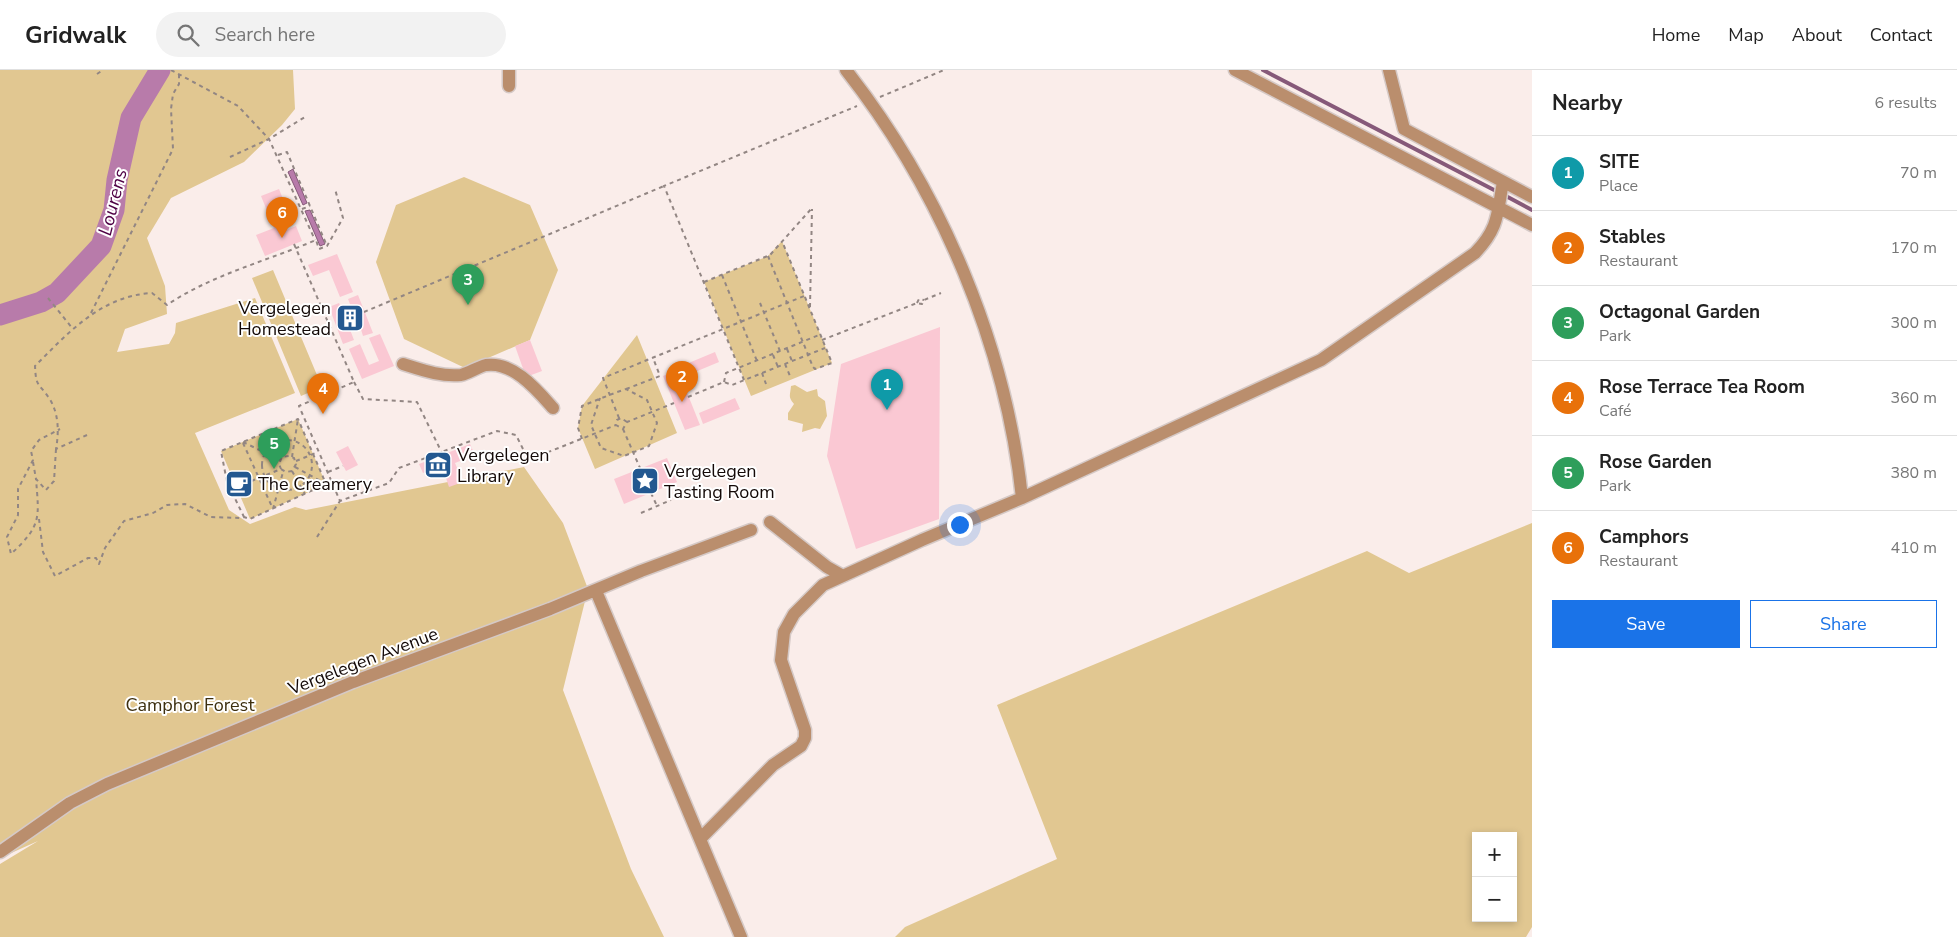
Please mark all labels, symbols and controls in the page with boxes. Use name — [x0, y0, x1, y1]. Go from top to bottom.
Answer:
search box — [156, 12, 506, 57]
text: Gridwalk — [25, 19, 126, 51]
icon: search — [174, 21, 202, 49]
text: Search here — [214, 22, 315, 48]
text: Home — [1652, 23, 1700, 47]
text: Map — [1728, 23, 1764, 47]
text: About — [1792, 23, 1842, 47]
text: Contact — [1870, 23, 1932, 47]
text: Nearby — [1552, 89, 1622, 117]
text: 6 results — [1875, 92, 1937, 114]
text: SITE — [1599, 149, 1639, 175]
text: 1 — [1563, 162, 1573, 184]
text: 70 m — [1900, 162, 1937, 184]
water label: Lourens — [92, 166, 134, 238]
text: Place — [1599, 175, 1638, 197]
pin: 6 — [266, 197, 298, 238]
text: Stables — [1599, 224, 1666, 250]
text: 2 — [1563, 237, 1573, 259]
text: 170 m — [1890, 237, 1937, 259]
text: Restaurant — [1599, 250, 1678, 272]
pin: 3 — [452, 264, 484, 305]
place label: Vergelegen Homestead — [237, 296, 331, 341]
text: Octagonal Garden — [1599, 299, 1760, 325]
building icon: Vergelegen Homestead — [335, 303, 365, 333]
text: 3 — [1563, 312, 1573, 334]
text: 300 m — [1890, 312, 1937, 334]
text: Park — [1599, 325, 1631, 347]
pin: 2 — [666, 361, 698, 402]
pin: 1 — [871, 369, 903, 410]
pin: 4 — [307, 373, 339, 414]
text: Rose Terrace Tea Room — [1599, 374, 1805, 400]
text: 4 — [1563, 387, 1573, 409]
text: 360 m — [1890, 387, 1937, 409]
text: Café — [1599, 400, 1632, 422]
pin: 5 — [258, 428, 290, 469]
place label: Vergelegen Library — [456, 443, 550, 488]
text: Rose Garden — [1599, 449, 1712, 475]
museum icon: Vergelegen Library — [423, 450, 453, 480]
place label: Vergelegen Tasting Room — [663, 459, 775, 504]
text: 5 — [1563, 462, 1573, 484]
text: 380 m — [1890, 462, 1937, 484]
place icon: Vergelegen Tasting Room — [630, 466, 660, 496]
cafe icon: The Creamery — [224, 469, 254, 499]
place label: The Creamery — [258, 472, 373, 496]
text: Park — [1599, 475, 1631, 497]
your location — [947, 512, 973, 538]
text: Camphors — [1599, 524, 1689, 550]
text: 6 — [1563, 537, 1573, 559]
text: 410 m — [1890, 537, 1937, 559]
text: Restaurant — [1599, 550, 1678, 572]
button: Save — [1552, 600, 1740, 648]
button: Share — [1750, 600, 1937, 648]
street label: Vergelegen Avenue — [284, 621, 441, 701]
park label: Camphor Forest — [126, 693, 255, 717]
map controls — [1472, 832, 1517, 922]
button: + — [1472, 832, 1517, 877]
button: − — [1472, 877, 1517, 922]

